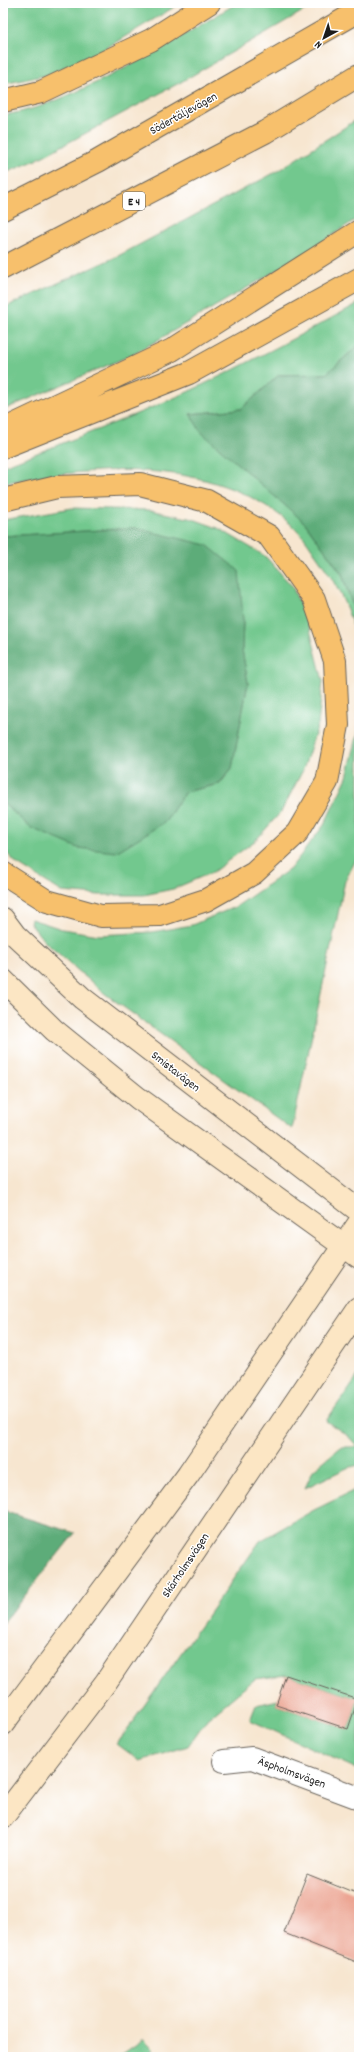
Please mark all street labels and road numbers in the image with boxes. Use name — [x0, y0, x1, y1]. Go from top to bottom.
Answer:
street label: Södertäljevägen — [147, 89, 221, 140]
road number: E 4 — [123, 192, 145, 210]
street label: Smistavägen — [147, 1048, 203, 1097]
street label: Skärholmsvägen — [158, 1530, 214, 1602]
street label: Äspholmsvägen — [255, 1753, 328, 1794]

